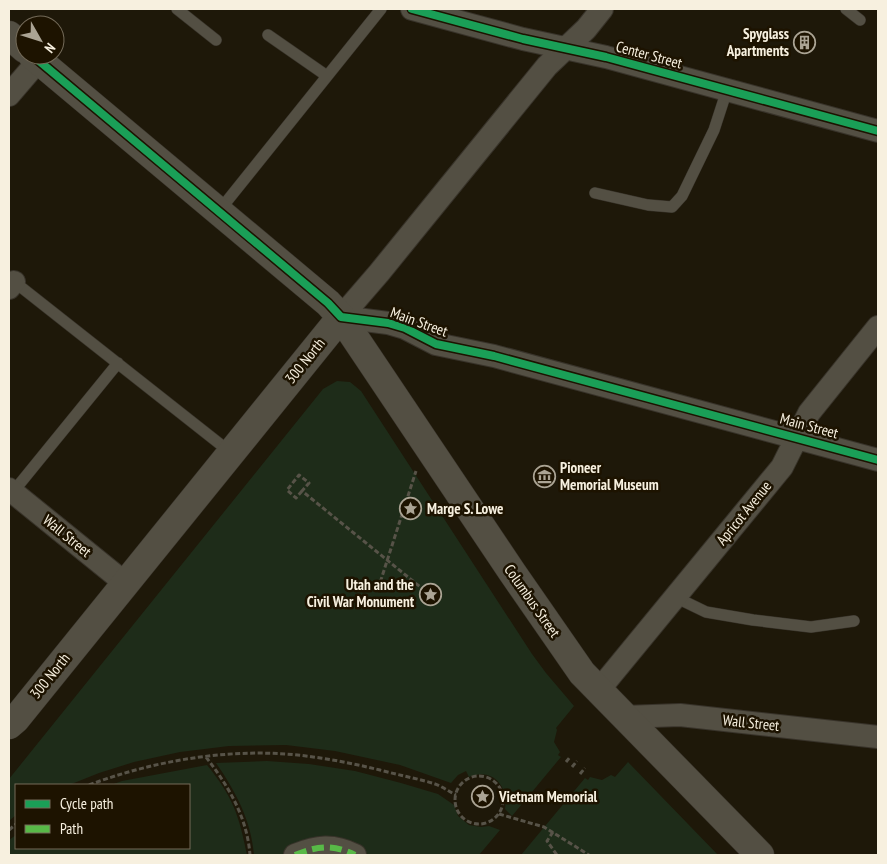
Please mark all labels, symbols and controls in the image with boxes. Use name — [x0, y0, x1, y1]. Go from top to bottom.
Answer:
north arrow — [15, 15, 65, 65]
place label: Spyglass Apartments — [726, 24, 789, 60]
building icon: Spyglass Apartments — [793, 31, 817, 55]
street label: Center Street — [614, 37, 684, 72]
text: N — [41, 40, 59, 57]
street label: Main Street — [388, 302, 450, 341]
street label: 300 North — [280, 334, 329, 387]
street label: Main Street — [778, 409, 840, 442]
place label: Pioneer Memorial Museum — [560, 458, 659, 494]
museum icon: Pioneer Memorial Museum — [532, 465, 556, 489]
street label: Apricot Avenue — [712, 477, 775, 549]
place icon: Marge S. Lowe — [399, 497, 423, 521]
place label: Marge S. Lowe — [427, 499, 503, 518]
street label: Wall Street — [39, 510, 95, 561]
street label: Columbus Street — [500, 560, 565, 641]
place label: Utah and the Civil War Monument — [307, 575, 415, 611]
place icon: Utah and the Civil War Monument — [418, 582, 442, 606]
street label: 300 North — [25, 649, 74, 702]
street label: Wall Street — [722, 710, 780, 735]
legend — [15, 784, 190, 849]
place icon: Vietnam Memorial — [471, 785, 495, 809]
place label: Vietnam Memorial — [498, 787, 598, 806]
text: Cycle path — [60, 794, 113, 813]
text: Path — [60, 819, 83, 838]

